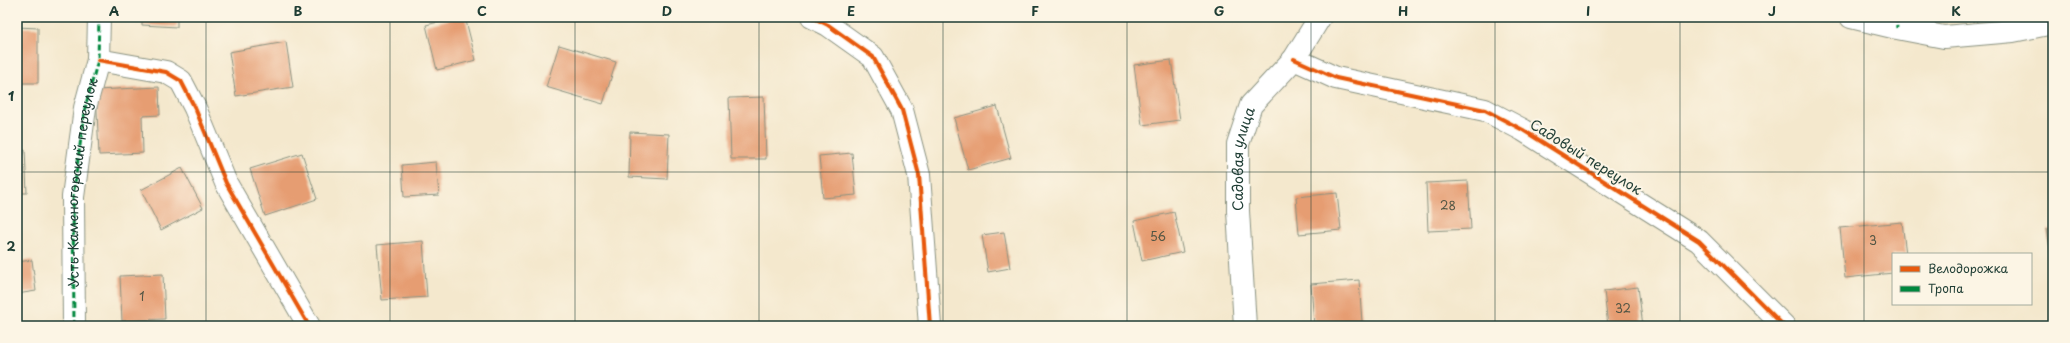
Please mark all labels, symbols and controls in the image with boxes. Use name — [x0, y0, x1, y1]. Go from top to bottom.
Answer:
text: A — [109, 1, 119, 20]
text: B — [294, 1, 303, 20]
text: C — [477, 1, 487, 20]
text: D — [662, 1, 672, 20]
text: E — [847, 1, 855, 20]
text: F — [1031, 1, 1039, 20]
text: G — [1214, 1, 1224, 20]
text: H — [1398, 1, 1408, 20]
text: I — [1586, 1, 1590, 20]
text: J — [1768, 1, 1776, 20]
text: K — [1951, 1, 1961, 20]
street label: Усть-Каменогорский переулок — [62, 75, 103, 287]
text: 1 — [8, 86, 14, 105]
street label: Садовая улица — [1226, 104, 1260, 211]
street label: Садовый переулок — [1526, 114, 1647, 200]
house number: 28 — [1440, 196, 1456, 214]
house number: 56 — [1150, 227, 1166, 245]
house number: 3 — [1869, 231, 1877, 249]
text: 2 — [6, 236, 16, 255]
legend — [1892, 253, 2032, 305]
text: Велодорожка — [1928, 259, 2008, 277]
text: Тропа — [1928, 279, 1964, 297]
house number: 1 — [139, 287, 145, 305]
house number: 32 — [1615, 299, 1631, 317]

